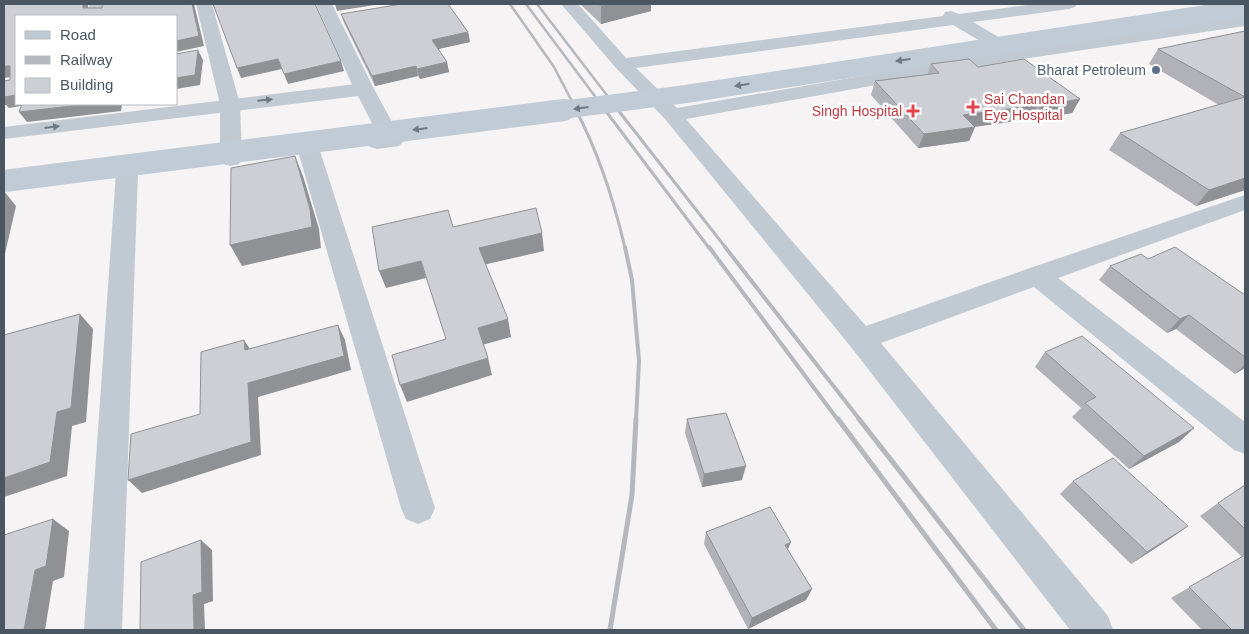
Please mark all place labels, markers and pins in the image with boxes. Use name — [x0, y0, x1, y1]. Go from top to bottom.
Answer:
place label: Bharat Petroleum — [1037, 62, 1146, 78]
marker: Bharat Petroleum — [1150, 64, 1162, 76]
place label: Sai Chandan Eye Hospital — [984, 91, 1065, 123]
marker: Sai Chandan Eye Hospital — [966, 100, 980, 114]
place label: Singh Hospital — [812, 103, 902, 119]
marker: Singh Hospital — [906, 104, 920, 118]

